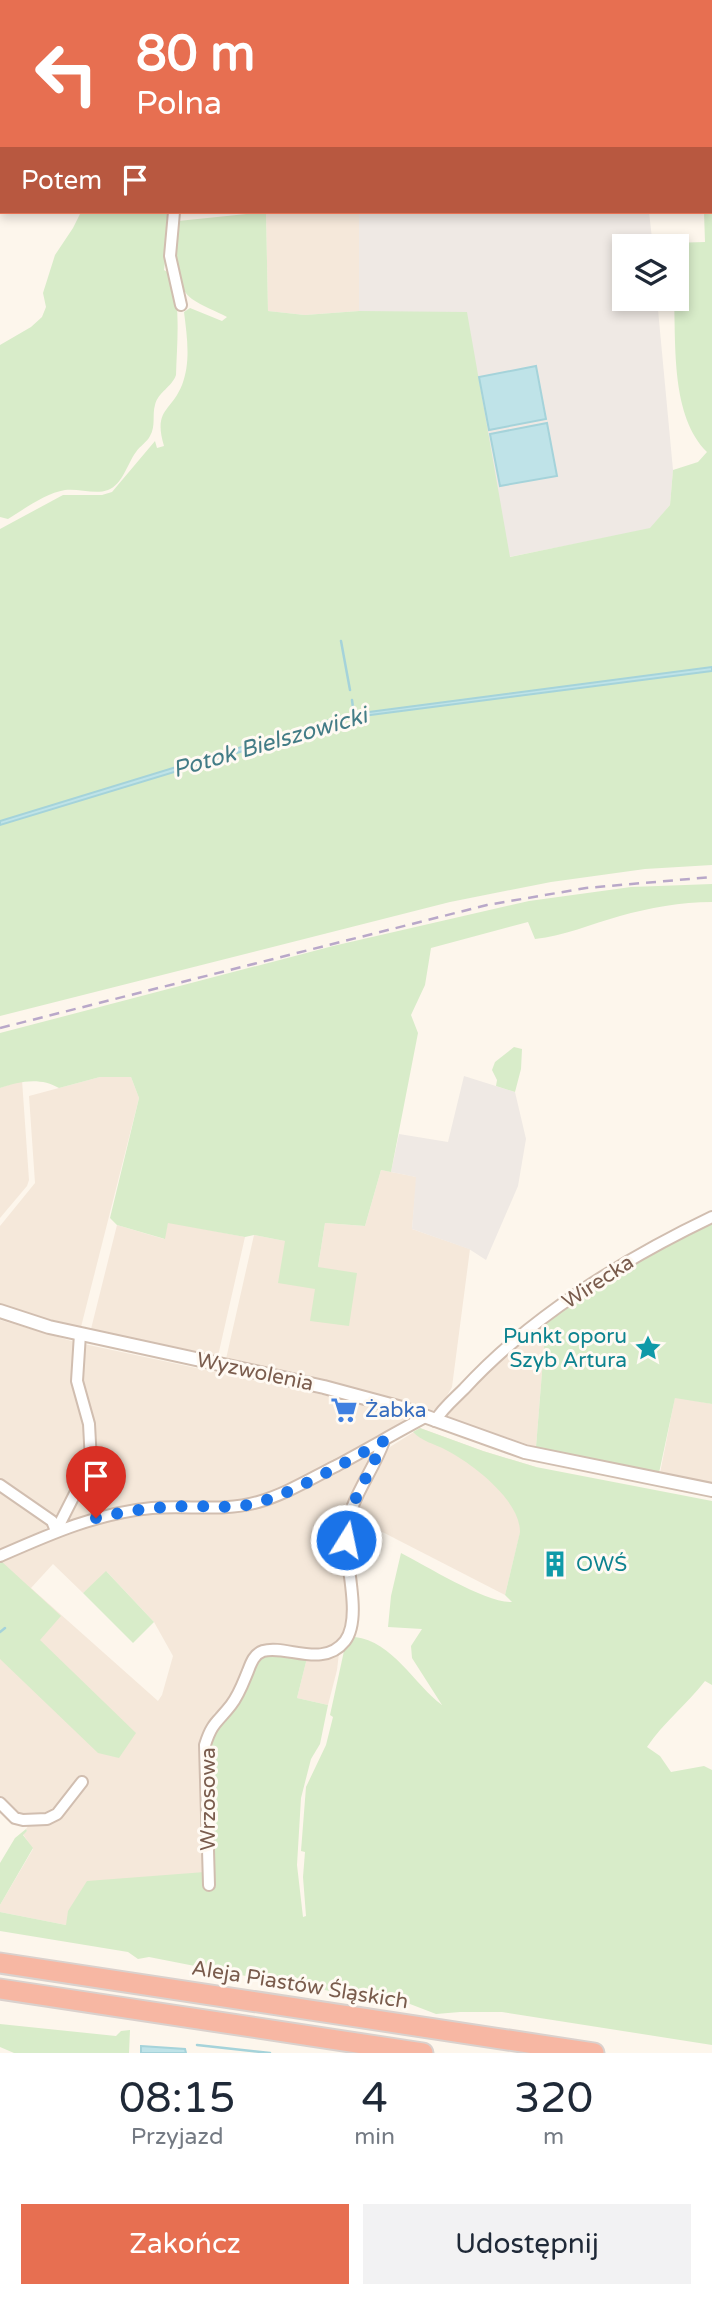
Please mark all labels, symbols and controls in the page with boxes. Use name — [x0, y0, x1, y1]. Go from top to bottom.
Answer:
text: 80 m — [136, 25, 255, 84]
icon: left — [21, 28, 112, 119]
text: Polna — [136, 85, 222, 123]
icon: arrive — [116, 161, 154, 199]
text: Potem — [21, 165, 102, 196]
map controls — [612, 234, 689, 311]
button: layers — [612, 234, 689, 311]
water label: Potok Bielszowicki — [169, 701, 374, 784]
street label: Wirecka — [558, 1250, 638, 1314]
place label: Punkt oporu Szyb Artura — [503, 1324, 627, 1373]
place icon: Punkt oporu Szyb Artura — [633, 1333, 663, 1363]
street label: Wyzwolenia — [194, 1347, 316, 1397]
supermarket icon: Żabka — [329, 1395, 359, 1425]
place label: Żabka — [365, 1398, 427, 1423]
pin — [66, 1446, 126, 1518]
icon: arrive — [77, 1457, 115, 1495]
position arrow — [309, 1503, 383, 1577]
building icon: OWŚ — [540, 1549, 570, 1579]
place label: OWŚ — [576, 1552, 627, 1577]
street label: Wrzosowa — [196, 1747, 221, 1851]
street label: Aleja Piastów Śląskich — [190, 1956, 410, 2014]
text: 08:15 — [119, 2073, 235, 2124]
text: 4 — [361, 2073, 388, 2124]
text: 320 — [514, 2073, 593, 2124]
text: Przyjazd — [131, 2123, 223, 2151]
text: min — [354, 2123, 395, 2151]
text: m — [543, 2123, 564, 2151]
button: Zakończ — [21, 2204, 349, 2284]
button: Udostępnij — [363, 2204, 691, 2284]

